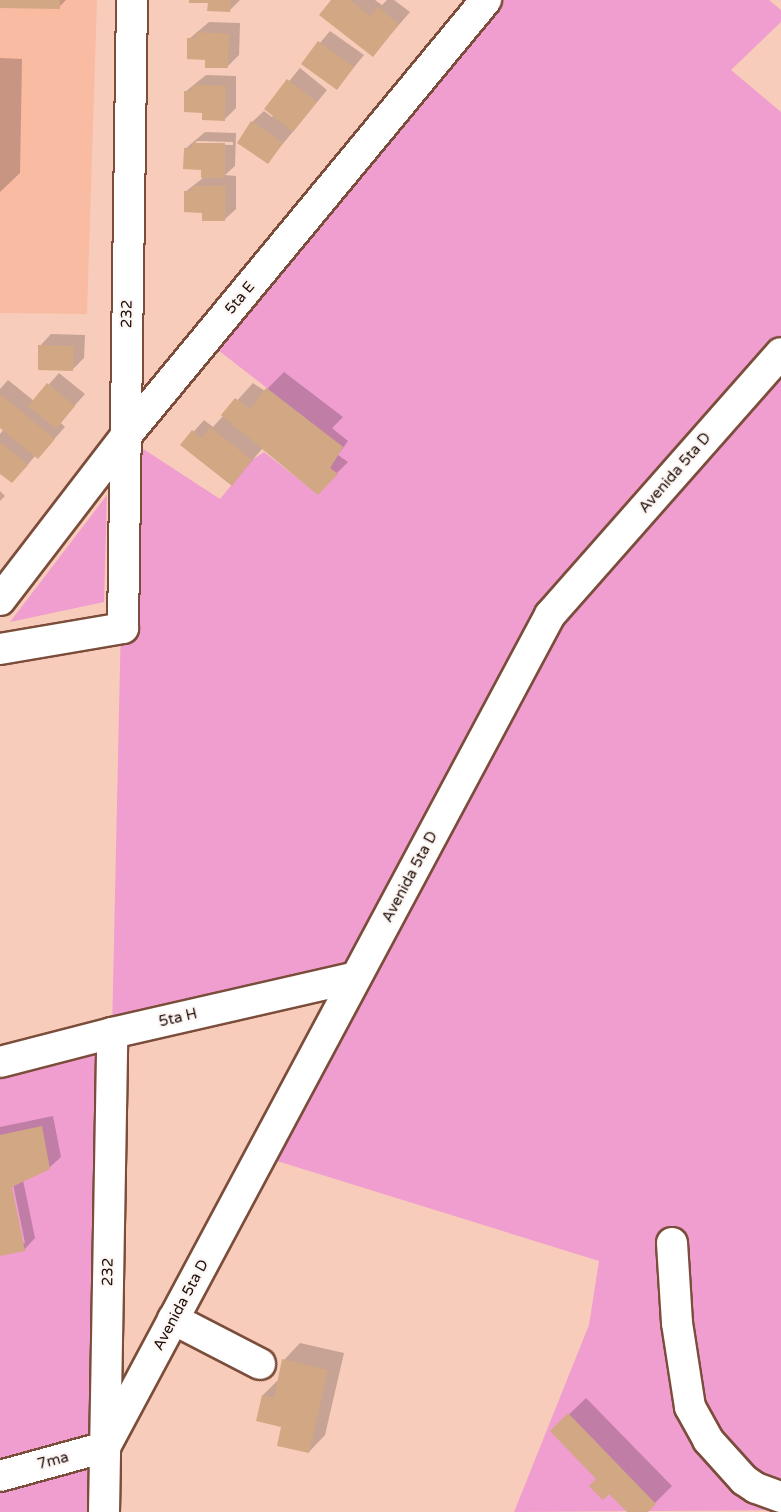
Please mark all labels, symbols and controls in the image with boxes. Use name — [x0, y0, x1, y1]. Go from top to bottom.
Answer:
street label: 5ta E — [221, 278, 259, 318]
street label: 232 — [118, 300, 136, 328]
street label: Avenida 5ta D — [635, 429, 715, 517]
street label: Avenida 5ta D — [378, 828, 442, 926]
street label: 5ta H — [157, 1005, 199, 1031]
street label: Avenida 5ta D — [149, 1256, 213, 1354]
street label: 232 — [99, 1258, 117, 1286]
street label: 7ma — [35, 1448, 71, 1474]

